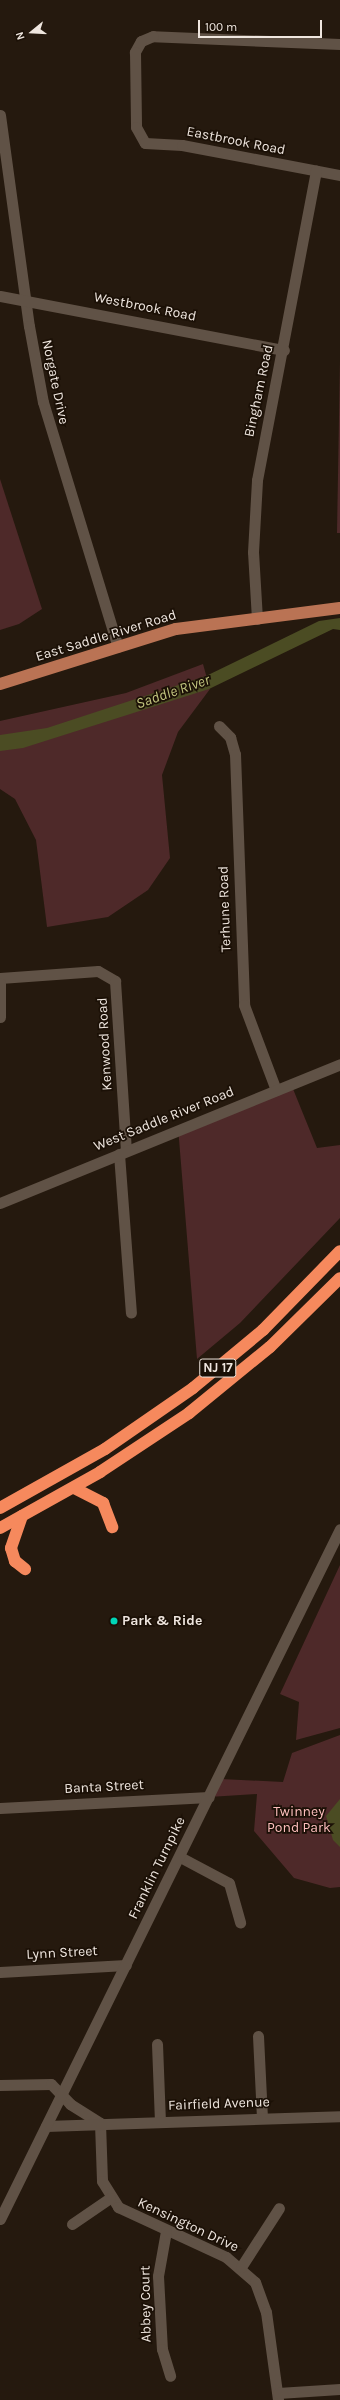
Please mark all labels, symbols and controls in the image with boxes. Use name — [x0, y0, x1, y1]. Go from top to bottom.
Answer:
north arrow — [12, 12, 52, 52]
scale bar — [200, 12, 324, 38]
text: 100 m — [205, 20, 237, 34]
text: N — [13, 30, 28, 42]
street label: Eastbrook Road — [185, 123, 287, 159]
street label: Westbrook Road — [92, 289, 198, 325]
street label: Norgate Drive — [38, 338, 72, 426]
street label: Bingham Road — [241, 343, 277, 439]
street label: East Saddle River Road — [34, 607, 178, 665]
water label: Saddle River — [134, 671, 212, 713]
street label: Terhune Road — [215, 866, 235, 952]
street label: Kenwood Road — [94, 997, 116, 1091]
street label: West Saddle River Road — [91, 1083, 237, 1155]
road number: NJ 17 — [199, 1357, 237, 1379]
place label: Park & Ride — [122, 1613, 202, 1629]
marker: Park & Ride — [109, 1616, 119, 1626]
street label: Banta Street — [64, 1777, 144, 1797]
park label: Twinney Pond Park — [267, 1804, 331, 1836]
street label: Franklin Turnpike — [125, 1814, 189, 1922]
street label: Lynn Street — [26, 1943, 98, 1963]
street label: Fairfield Avenue — [168, 2094, 270, 2114]
street label: Kensington Drive — [135, 2194, 241, 2256]
street label: Abbey Court — [137, 2266, 155, 2342]

